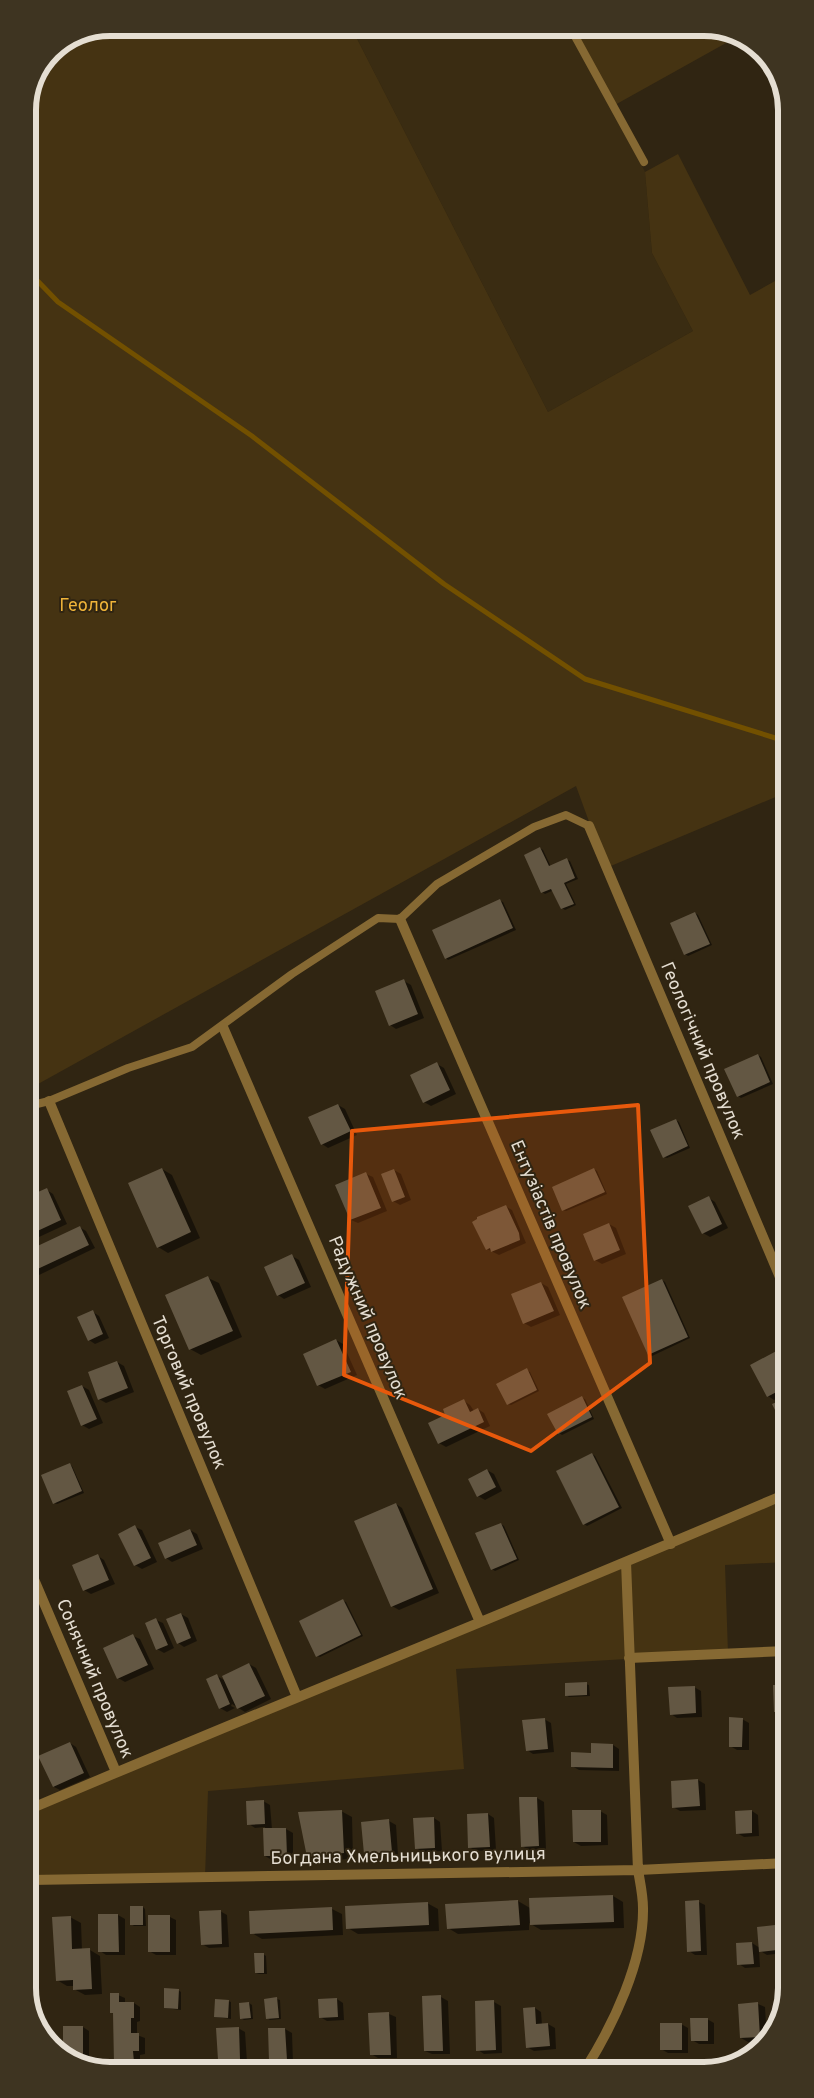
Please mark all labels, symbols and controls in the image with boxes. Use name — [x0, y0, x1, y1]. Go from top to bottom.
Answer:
park label: Геолог — [59, 595, 117, 618]
street label: Геологічний провулок — [654, 959, 750, 1143]
street label: Ентузіастів провулок — [504, 1137, 596, 1313]
street label: Радужний провулок — [322, 1233, 412, 1403]
street label: Торговий провулок — [145, 1313, 231, 1473]
street label: Сонячний провулок — [50, 1596, 138, 1762]
street label: Богдана Хмельницького вулиця — [270, 1843, 546, 1871]

